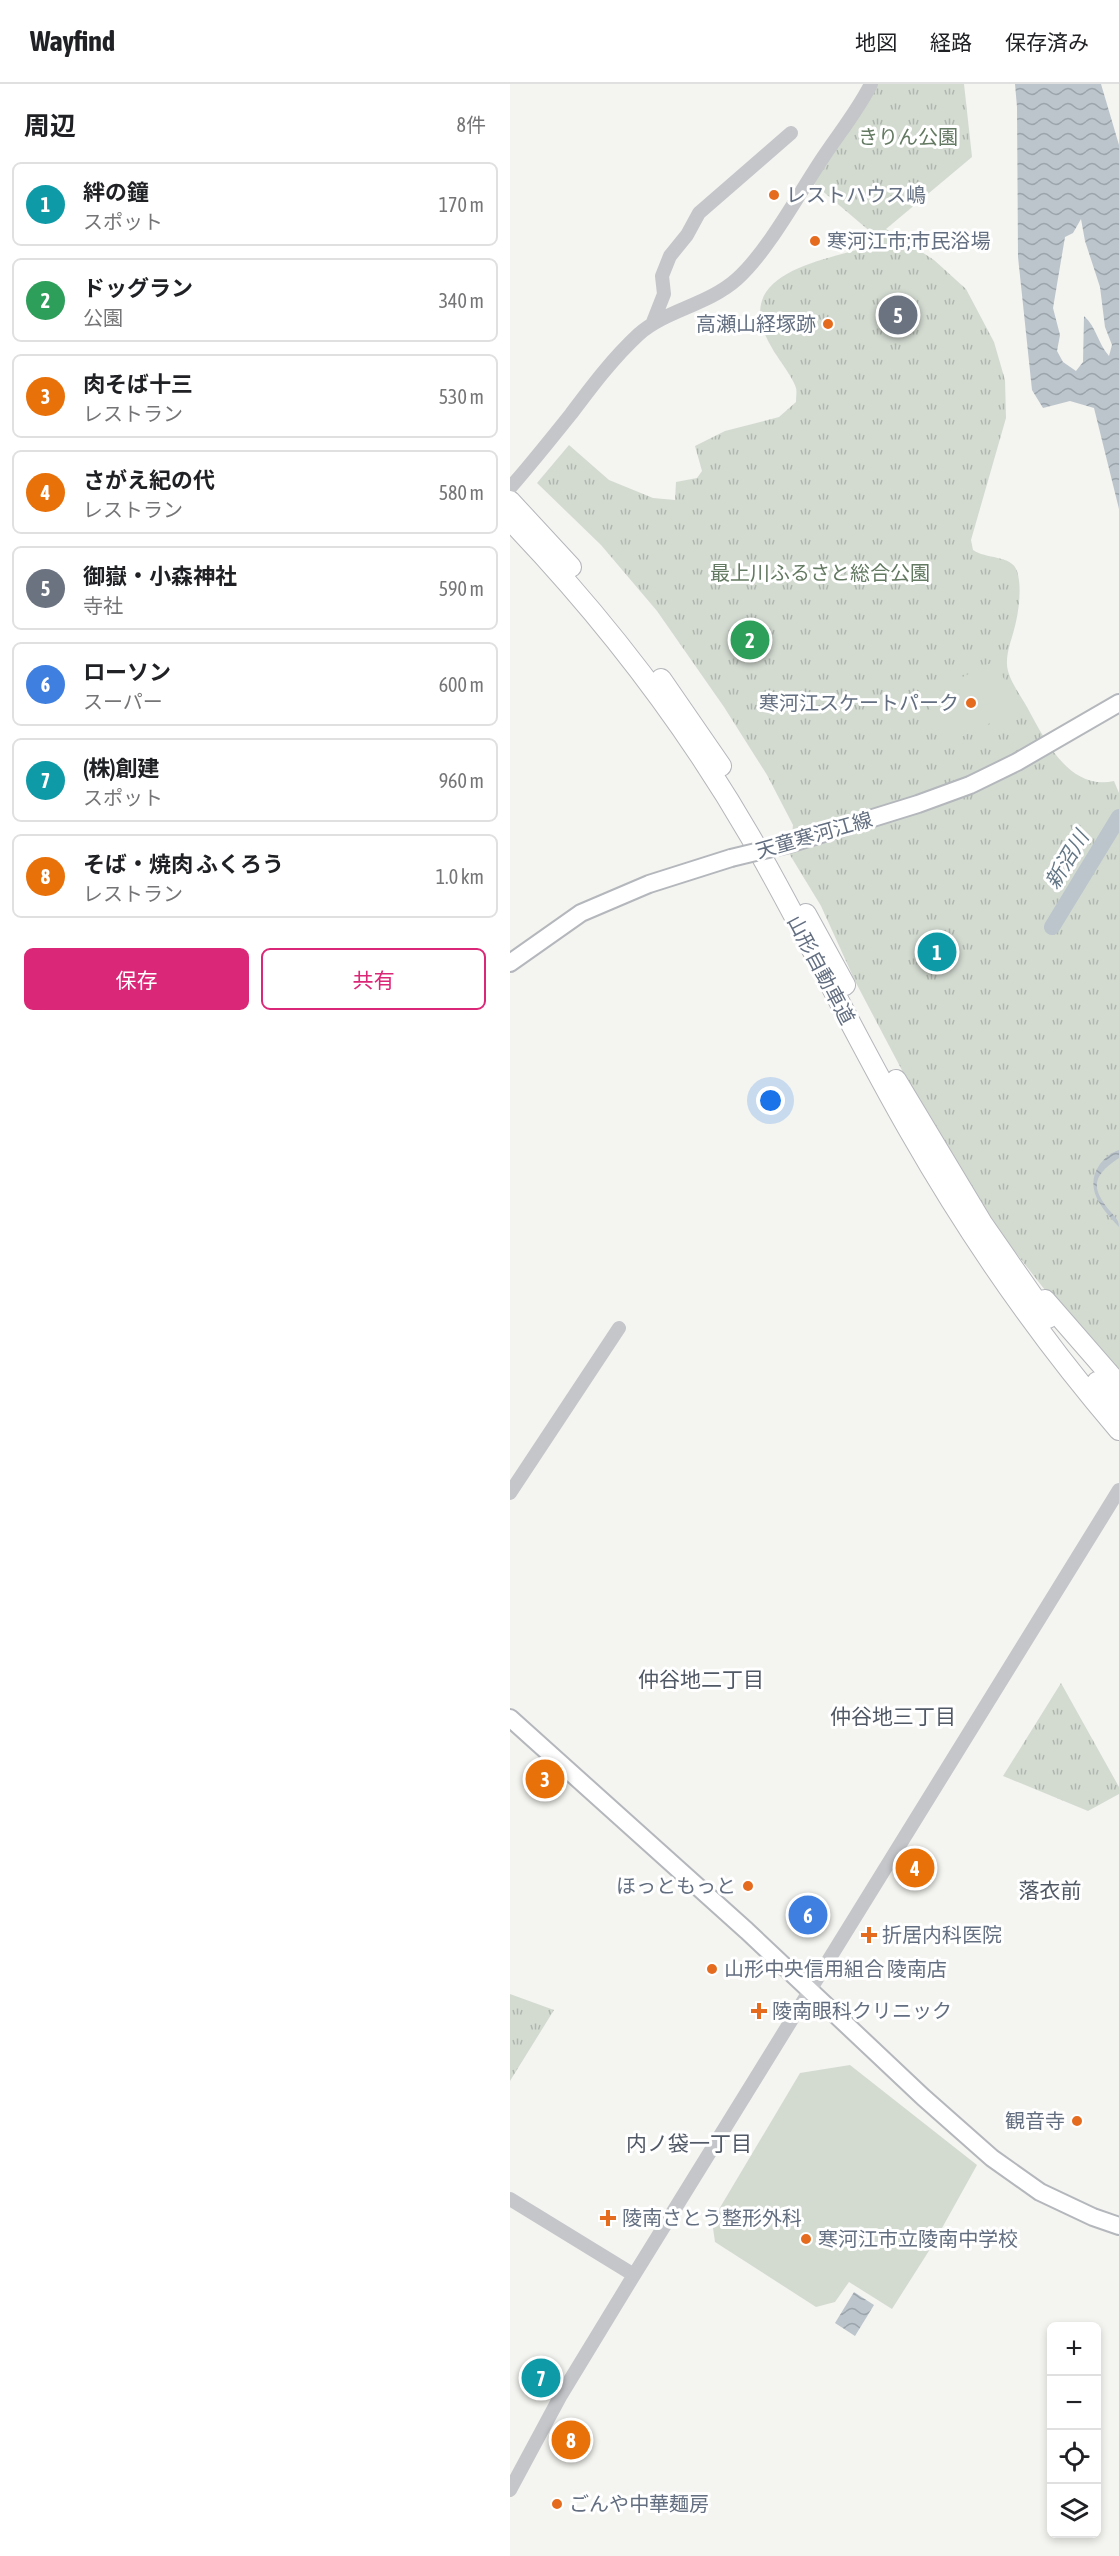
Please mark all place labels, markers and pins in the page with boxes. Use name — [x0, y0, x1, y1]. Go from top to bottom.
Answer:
place label: レストハウス嶋 — [786, 183, 926, 206]
marker: レストハウス嶋 — [767, 188, 781, 202]
place label: 寒河江市;市民浴場 — [827, 229, 991, 252]
marker: 寒河江市;市民浴場 — [808, 234, 822, 248]
pin: 5 — [878, 292, 918, 338]
place label: 高瀬山経塚跡 — [696, 312, 816, 335]
marker: 高瀬山経塚跡 — [821, 317, 835, 331]
pin: 2 — [730, 618, 770, 662]
place label: 寒河江スケートパーク — [759, 691, 959, 714]
marker: 寒河江スケートパーク — [964, 696, 978, 710]
pin: 1 — [918, 930, 956, 974]
pin: 3 — [525, 1756, 564, 1802]
pin: 4 — [896, 1846, 934, 1890]
place label: ほっともっと — [616, 1874, 736, 1897]
marker: ほっともっと — [741, 1879, 755, 1893]
pin: 6 — [788, 1892, 828, 1938]
place label: 折居内科医院 — [882, 1923, 1002, 1946]
marker: 折居内科医院 — [860, 1926, 878, 1944]
place label: 山形中央信用組合 陵南店 — [724, 1957, 947, 1980]
marker: 山形中央信用組合 陵南店 — [705, 1962, 719, 1976]
place label: 陵南眼科クリニック — [772, 1999, 952, 2022]
marker: 陵南眼科クリニック — [750, 2002, 768, 2020]
place label: 観音寺 — [1005, 2109, 1065, 2132]
marker: 観音寺 — [1070, 2114, 1084, 2128]
place label: 陵南さとう整形外科 — [622, 2206, 802, 2229]
marker: 陵南さとう整形外科 — [599, 2209, 617, 2227]
place label: 寒河江市立陵南中学校 — [818, 2227, 1018, 2250]
marker: 寒河江市立陵南中学校 — [799, 2232, 813, 2246]
pin: 7 — [522, 2356, 561, 2400]
pin: 8 — [552, 2418, 590, 2462]
place label: ごんや中華麺房 — [569, 2492, 709, 2515]
marker: ごんや中華麺房 — [550, 2497, 564, 2511]

